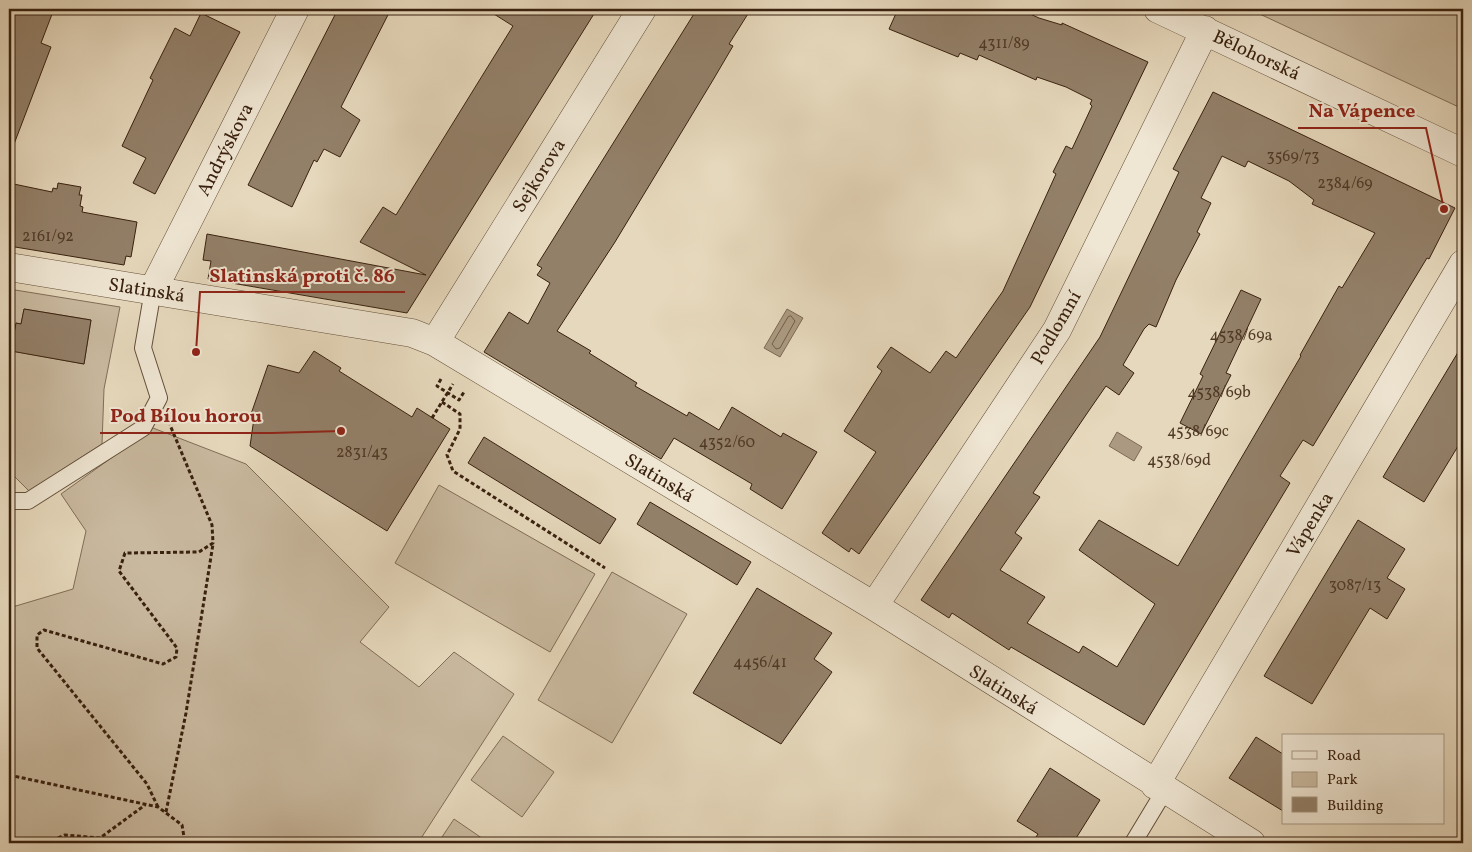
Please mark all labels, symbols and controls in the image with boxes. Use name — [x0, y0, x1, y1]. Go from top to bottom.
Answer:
street label: Bělohorská — [1208, 24, 1304, 87]
house number: 4311/89 — [978, 33, 1030, 55]
callout: Na Vápence — [1298, 93, 1426, 128]
text: Na Vápence — [1308, 98, 1416, 126]
street label: Andrýskova — [191, 99, 260, 201]
street label: Sejkorova — [507, 134, 573, 218]
house number: 3569/73 — [1266, 146, 1320, 168]
house number: 2384/69 — [1317, 173, 1373, 195]
house number: 2161/92 — [22, 226, 74, 248]
callout: Slatinská proti č. 86 — [200, 257, 405, 292]
text: Slatinská proti č. 86 — [209, 263, 395, 291]
street label: Slatinská — [107, 272, 187, 310]
street label: Podlomní — [1025, 286, 1088, 370]
house number: 4538/69a — [1210, 325, 1272, 347]
house number: 4538/69b — [1187, 382, 1251, 404]
callout: Pod Bílou horou — [100, 398, 272, 433]
text: Pod Bílou horou — [110, 403, 262, 431]
house number: 4538/69c — [1167, 421, 1229, 443]
house number: 4352/60 — [699, 432, 755, 454]
house number: 2831/43 — [336, 442, 388, 464]
street label: Slatinská — [619, 448, 699, 510]
house number: 4538/69d — [1147, 450, 1211, 472]
street label: Vápenka — [1281, 488, 1340, 563]
house number: 3087/13 — [1329, 575, 1381, 597]
house number: 4456/41 — [733, 652, 787, 674]
street label: Slatinská — [963, 659, 1042, 722]
legend — [1282, 734, 1444, 824]
text: Road — [1327, 746, 1361, 767]
text: Park — [1327, 770, 1358, 791]
text: Building — [1327, 796, 1384, 817]

